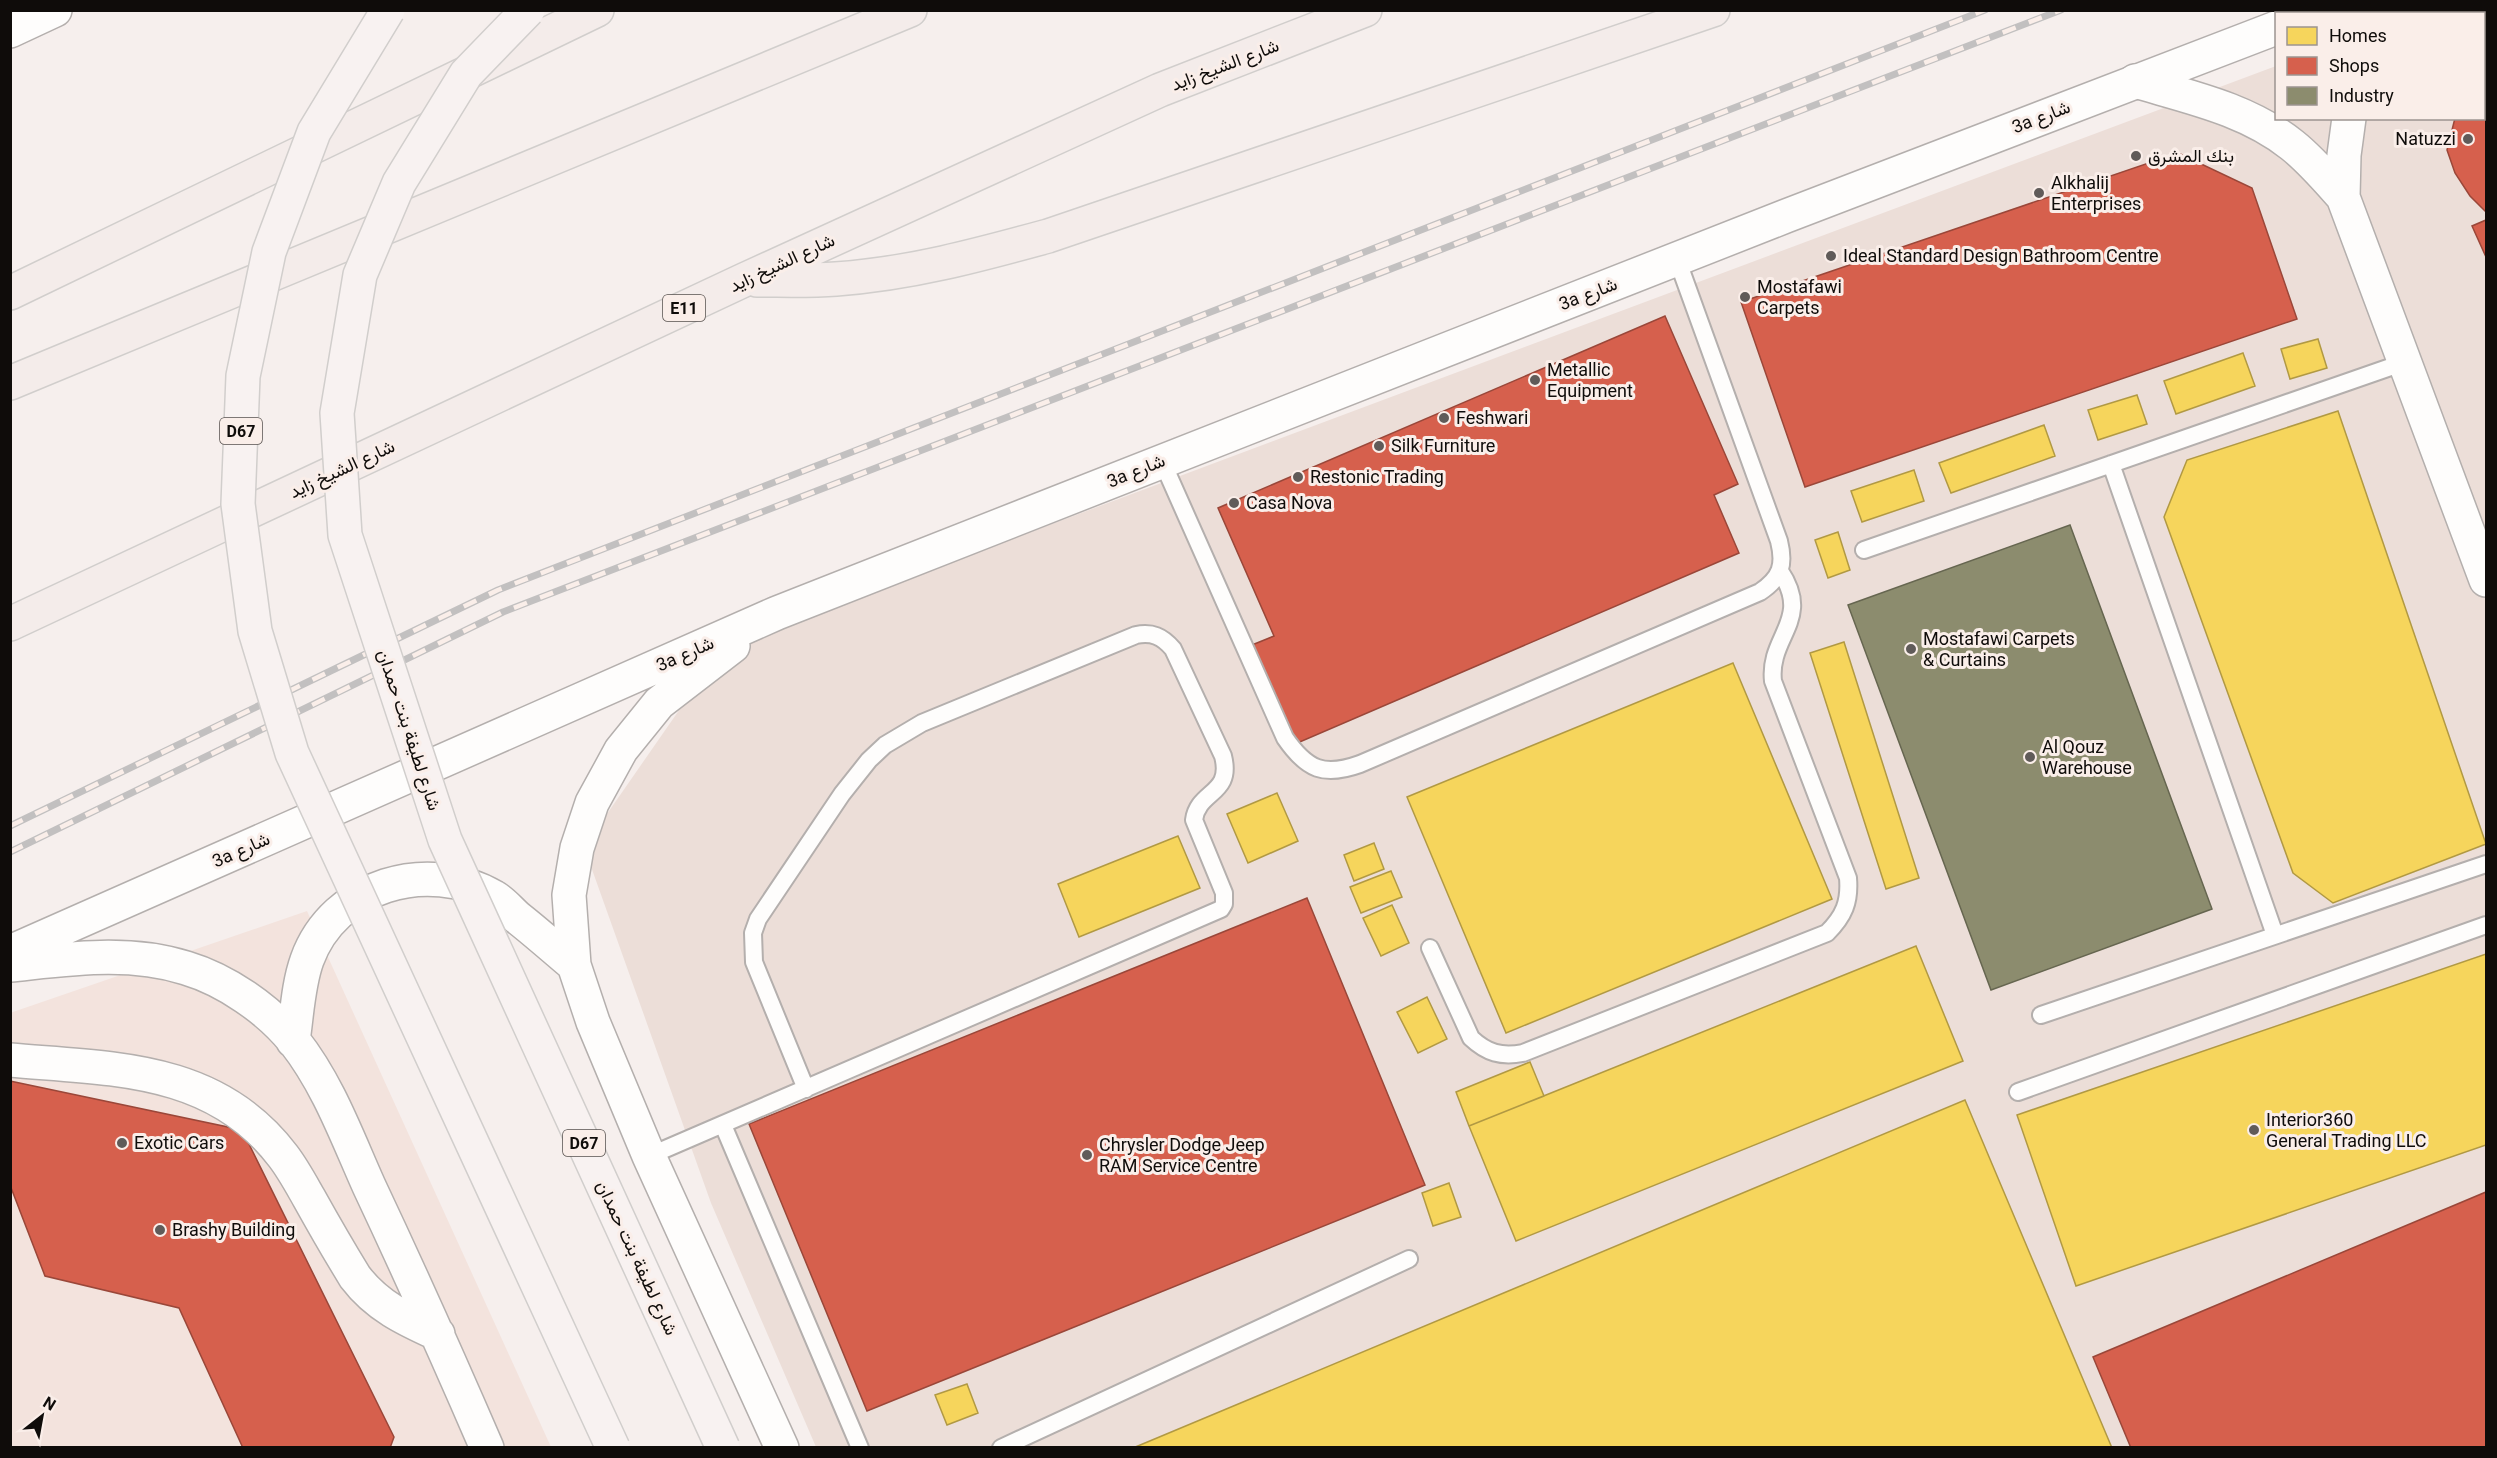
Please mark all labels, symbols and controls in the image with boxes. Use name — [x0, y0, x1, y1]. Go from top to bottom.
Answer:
legend — [2275, 12, 2485, 120]
text: Homes — [2329, 25, 2387, 46]
street label: شارع الشيخ زايد — [1168, 34, 1282, 97]
text: Shops — [2329, 55, 2379, 76]
text: Industry — [2329, 85, 2394, 106]
street label: 3a شارع — [2009, 96, 2074, 139]
place label: Natuzzi — [2395, 128, 2456, 149]
marker: Natuzzi — [2461, 132, 2475, 146]
place label: بنك المشرق — [2148, 145, 2234, 167]
marker: بنك المشرق — [2129, 149, 2143, 163]
place label: Alkhalij Enterprises — [2051, 172, 2141, 214]
marker: Alkhalij Enterprises — [2032, 186, 2046, 200]
street label: شارع الشيخ زايد — [726, 229, 839, 298]
place label: Ideal Standard Design Bathroom Centre — [1843, 245, 2159, 266]
marker: Ideal Standard Design Bathroom Centre — [1824, 249, 1838, 263]
street label: 3a شارع — [1556, 273, 1621, 316]
place label: Mostafawi Carpets — [1757, 276, 1842, 318]
marker: Mostafawi Carpets — [1738, 290, 1752, 304]
road number: E11 — [663, 295, 705, 321]
place label: Metallic Equipment — [1547, 359, 1633, 401]
marker: Metallic Equipment — [1528, 373, 1542, 387]
place label: Feshwari — [1456, 407, 1528, 428]
marker: Feshwari — [1437, 411, 1451, 425]
road number: D67 — [220, 418, 262, 444]
street label: شارع الشيخ زايد — [286, 435, 399, 504]
place label: Silk Furniture — [1391, 435, 1495, 456]
marker: Silk Furniture — [1372, 439, 1386, 453]
street label: 3a شارع — [1104, 449, 1169, 493]
place label: Restonic Trading — [1310, 466, 1444, 487]
marker: Restonic Trading — [1291, 470, 1305, 484]
place label: Casa Nova — [1246, 492, 1332, 513]
marker: Casa Nova — [1227, 496, 1241, 510]
place label: Mostafawi Carpets & Curtains — [1923, 628, 2075, 670]
street label: 3a شارع — [653, 632, 718, 677]
marker: Mostafawi Carpets & Curtains — [1904, 642, 1918, 656]
street label: شارع لطيفة بنت حمدان — [372, 647, 445, 814]
place label: Al Qouz Warehouse — [2042, 736, 2132, 778]
marker: Al Qouz Warehouse — [2023, 750, 2037, 764]
street label: 3a شارع — [209, 828, 274, 873]
place label: Interior360 General Trading LLC — [2266, 1109, 2427, 1151]
marker: Interior360 General Trading LLC — [2247, 1123, 2261, 1137]
road number: D67 — [563, 1130, 605, 1156]
place label: Exotic Cars — [134, 1132, 224, 1153]
place label: Chrysler Dodge Jeep RAM Service Centre — [1099, 1134, 1265, 1176]
marker: Exotic Cars — [115, 1136, 129, 1150]
marker: Chrysler Dodge Jeep RAM Service Centre — [1080, 1148, 1094, 1162]
street label: شارع لطيفة بنت حمدان — [591, 1177, 683, 1339]
place label: Brashy Building — [172, 1219, 295, 1240]
marker: Brashy Building — [153, 1223, 167, 1237]
north arrow — [12, 1386, 72, 1446]
text: N — [40, 1393, 59, 1415]

